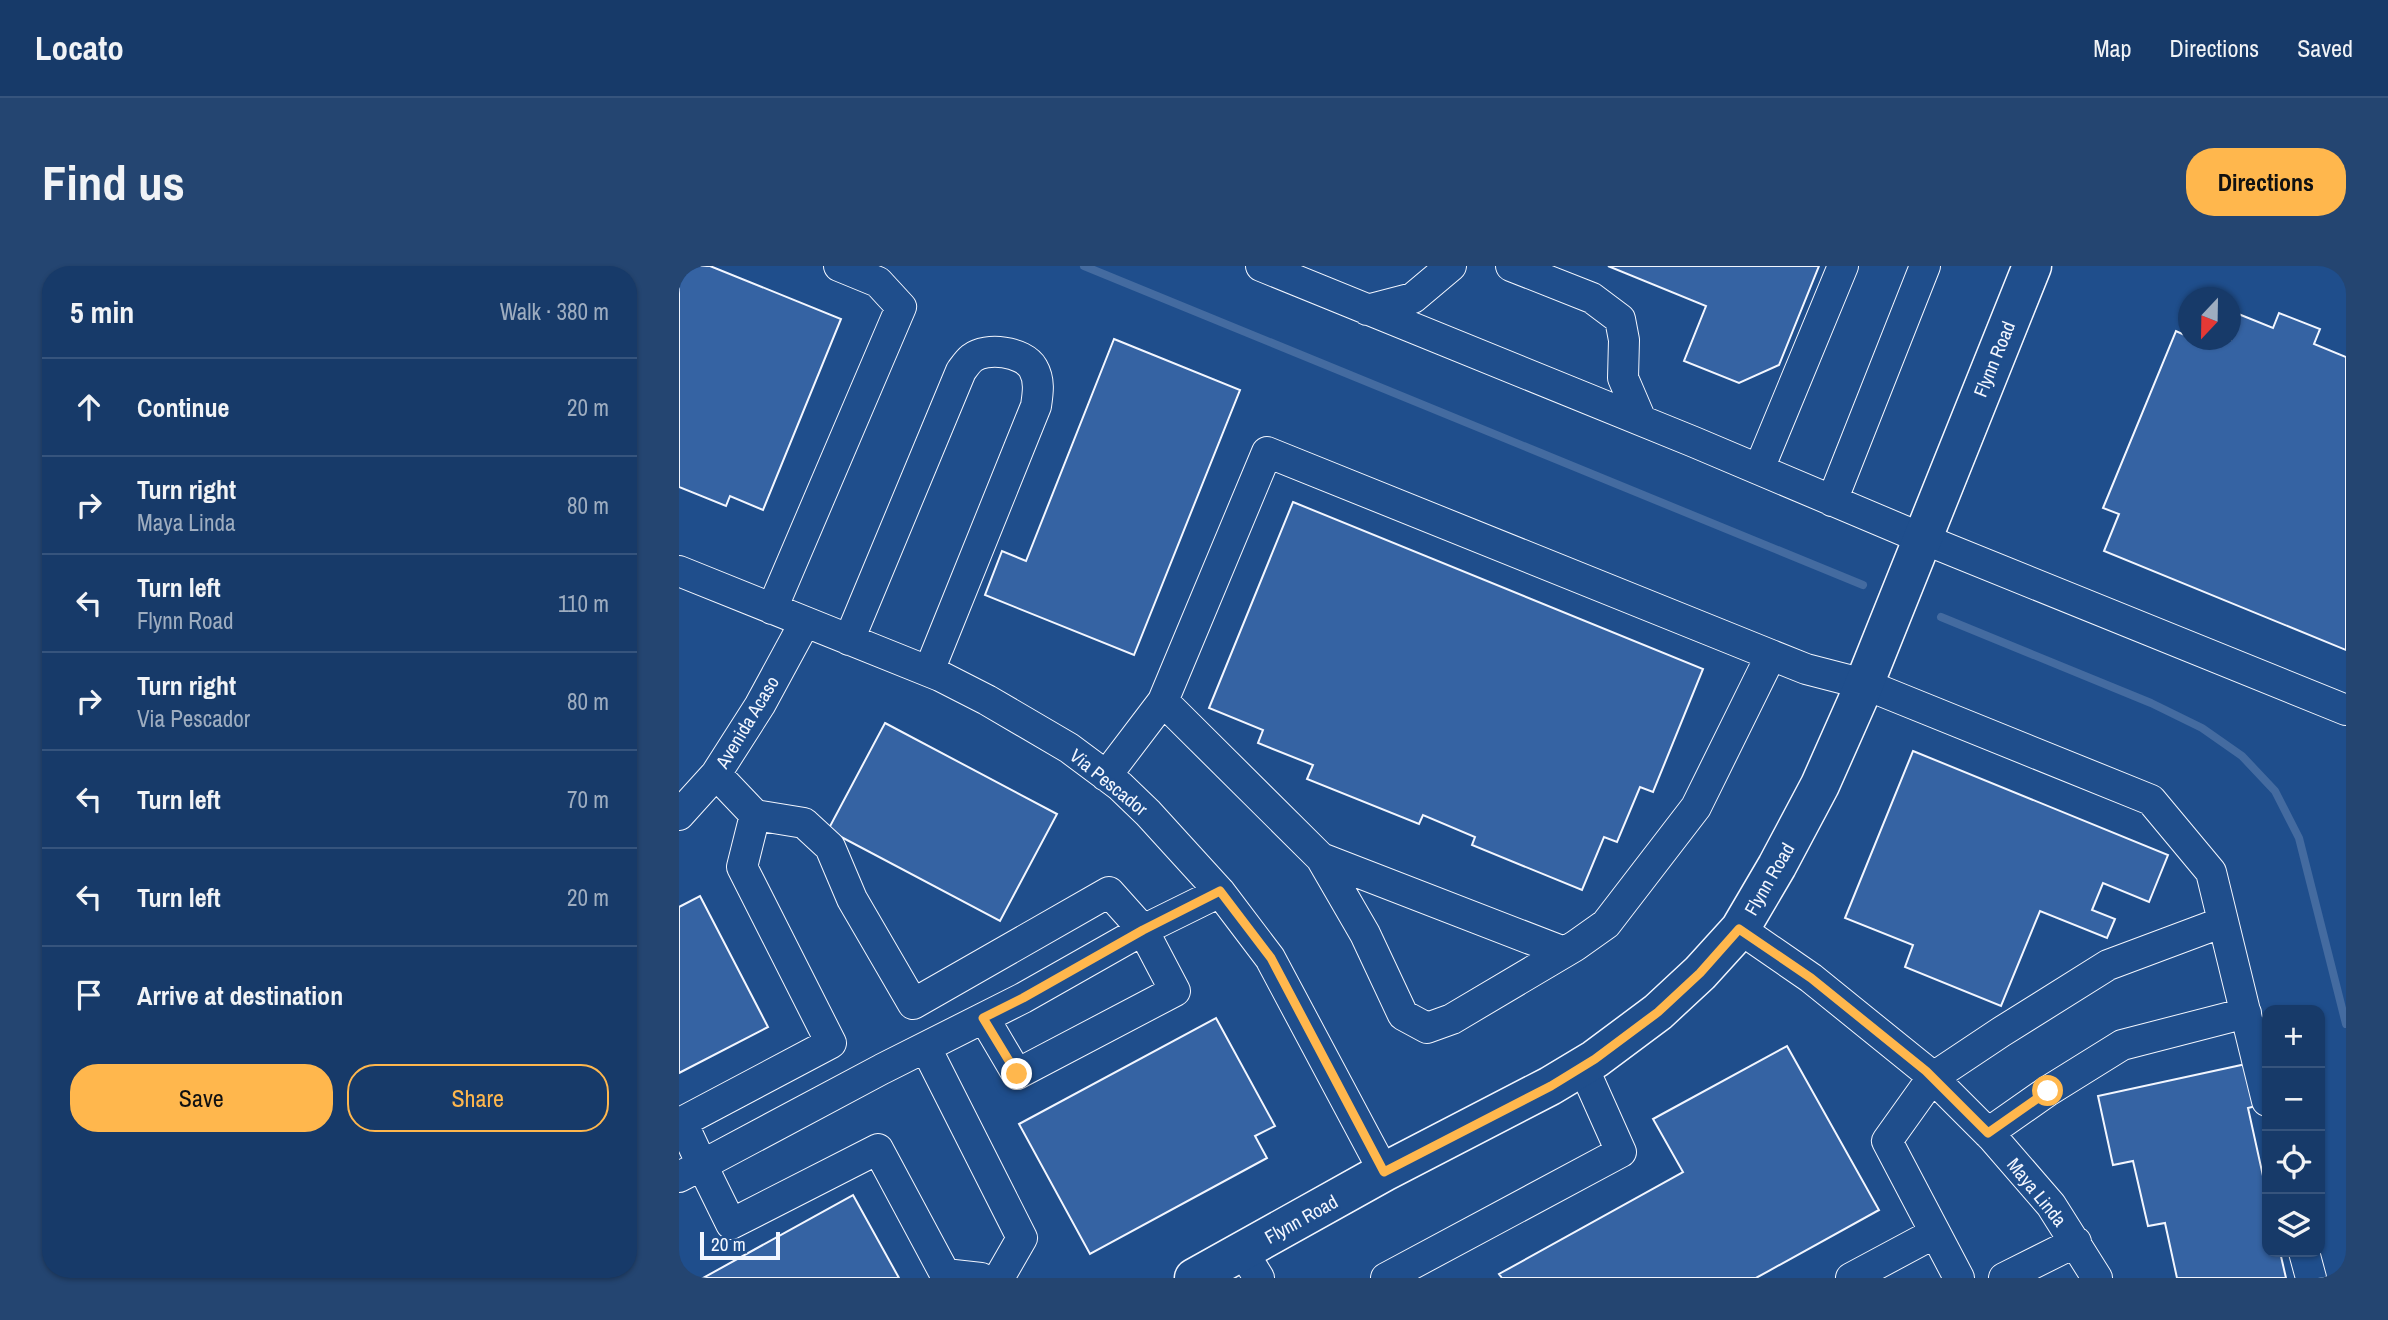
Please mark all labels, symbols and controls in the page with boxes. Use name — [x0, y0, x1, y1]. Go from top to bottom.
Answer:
text: Locato — [35, 26, 124, 70]
text: Map — [2093, 32, 2131, 64]
text: Directions — [2169, 32, 2259, 64]
text: Saved — [2297, 32, 2353, 64]
button: Directions — [2186, 148, 2346, 216]
text: Find us — [42, 149, 185, 215]
north arrow — [2178, 287, 2241, 350]
text: 5 min — [70, 292, 134, 332]
text: Walk · 380 m — [500, 296, 609, 327]
street label: Flynn Road — [1967, 317, 2021, 401]
icon: ahead — [70, 388, 108, 426]
text: Continue — [137, 390, 229, 425]
text: 20 m — [567, 392, 609, 423]
text: Turn right — [137, 472, 236, 507]
icon: right — [70, 486, 108, 524]
text: 80 m — [567, 490, 609, 521]
text: Maya Linda — [137, 507, 236, 538]
text: Turn left — [137, 570, 221, 605]
icon: left — [70, 584, 108, 622]
text: 110 m — [558, 588, 609, 619]
text: Flynn Road — [137, 605, 233, 636]
text: Turn right — [137, 668, 236, 703]
street label: Avenida Acaso — [709, 671, 785, 774]
icon: right — [70, 682, 108, 720]
text: 80 m — [567, 686, 609, 717]
text: Via Pescador — [137, 703, 250, 734]
street label: Via Pescador — [1065, 743, 1154, 822]
icon: left — [70, 780, 108, 818]
text: Turn left — [137, 782, 221, 817]
text: 70 m — [567, 784, 609, 815]
street label: Flynn Road — [1738, 838, 1800, 920]
icon: left — [70, 878, 108, 916]
text: Turn left — [137, 880, 221, 915]
text: 20 m — [567, 882, 609, 913]
icon: arrive — [70, 976, 108, 1014]
text: Arrive at destination — [137, 978, 343, 1013]
map controls — [2262, 1005, 2325, 1257]
button: + — [2262, 1005, 2325, 1068]
route end — [1001, 1058, 1032, 1089]
button: Save — [70, 1064, 333, 1132]
button: Share — [347, 1064, 609, 1132]
button: − — [2262, 1068, 2325, 1131]
route start — [2032, 1075, 2063, 1106]
button: locate — [2262, 1131, 2325, 1194]
street label: Maya Linda — [2001, 1152, 2073, 1232]
street label: Flynn Road — [1260, 1188, 1342, 1250]
button: layers — [2262, 1194, 2325, 1257]
scale bar — [700, 1229, 781, 1261]
text: 20 m — [711, 1231, 746, 1257]

